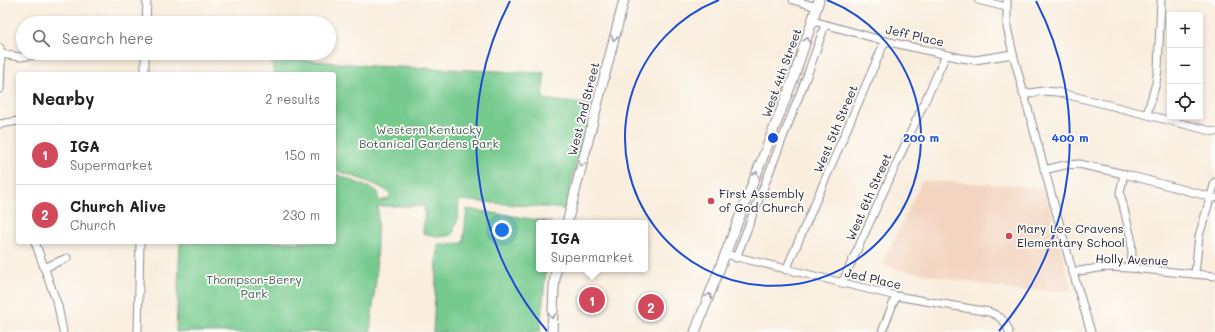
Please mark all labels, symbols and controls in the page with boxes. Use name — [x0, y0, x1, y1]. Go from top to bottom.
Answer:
map controls — [1167, 12, 1203, 120]
button: + — [1167, 12, 1203, 48]
search box — [16, 16, 336, 60]
street label: Jeff Place — [884, 21, 946, 50]
street label: West 4th Street — [757, 26, 805, 120]
icon: search — [30, 27, 52, 49]
text: Search here — [62, 28, 153, 48]
one-way arrow — [610, 34, 619, 41]
one-way arrow — [802, 37, 810, 44]
button: − — [1167, 48, 1203, 84]
street label: West 2nd Street — [564, 60, 602, 157]
street label: West 5th Street — [809, 82, 861, 175]
button: locate — [1167, 84, 1203, 120]
text: Nearby — [32, 87, 94, 109]
text: 2 results — [265, 90, 320, 107]
park label: Western Kentucky Botanical Gardens Park — [359, 121, 499, 151]
text: 200 m — [903, 129, 939, 145]
text: 400 m — [1052, 129, 1088, 145]
centre of rings — [766, 131, 780, 145]
text: IGA — [70, 136, 100, 156]
text: 1 — [42, 146, 48, 163]
text: 150 m — [284, 146, 320, 163]
street label: West 6th Street — [842, 150, 895, 243]
text: Supermarket — [70, 156, 153, 173]
one-way arrow — [578, 160, 587, 167]
one-way arrow — [751, 171, 759, 179]
place label: First Assembly of God Church — [719, 185, 804, 215]
text: Church Alive — [70, 196, 166, 216]
marker: First Assembly of God Church — [706, 196, 716, 206]
text: 2 — [41, 206, 49, 223]
text: 230 m — [283, 206, 320, 223]
text: Church — [70, 216, 115, 233]
your location — [492, 220, 512, 240]
popup — [536, 220, 648, 272]
place label: Mary Lee Cravens Elementary School — [1017, 220, 1125, 250]
text: IGA — [551, 228, 580, 248]
marker: Mary Lee Cravens Elementary School — [1004, 231, 1014, 241]
text: Supermarket — [551, 248, 633, 265]
street label: Holly Avenue — [1095, 250, 1169, 268]
street label: Jed Place — [843, 264, 903, 292]
park label: Thompson-Berry Park — [206, 271, 302, 301]
pin: 1 — [579, 285, 605, 315]
pin: 2 — [638, 292, 664, 322]
one-way arrow — [704, 292, 712, 300]
one-way arrow — [548, 313, 556, 319]

